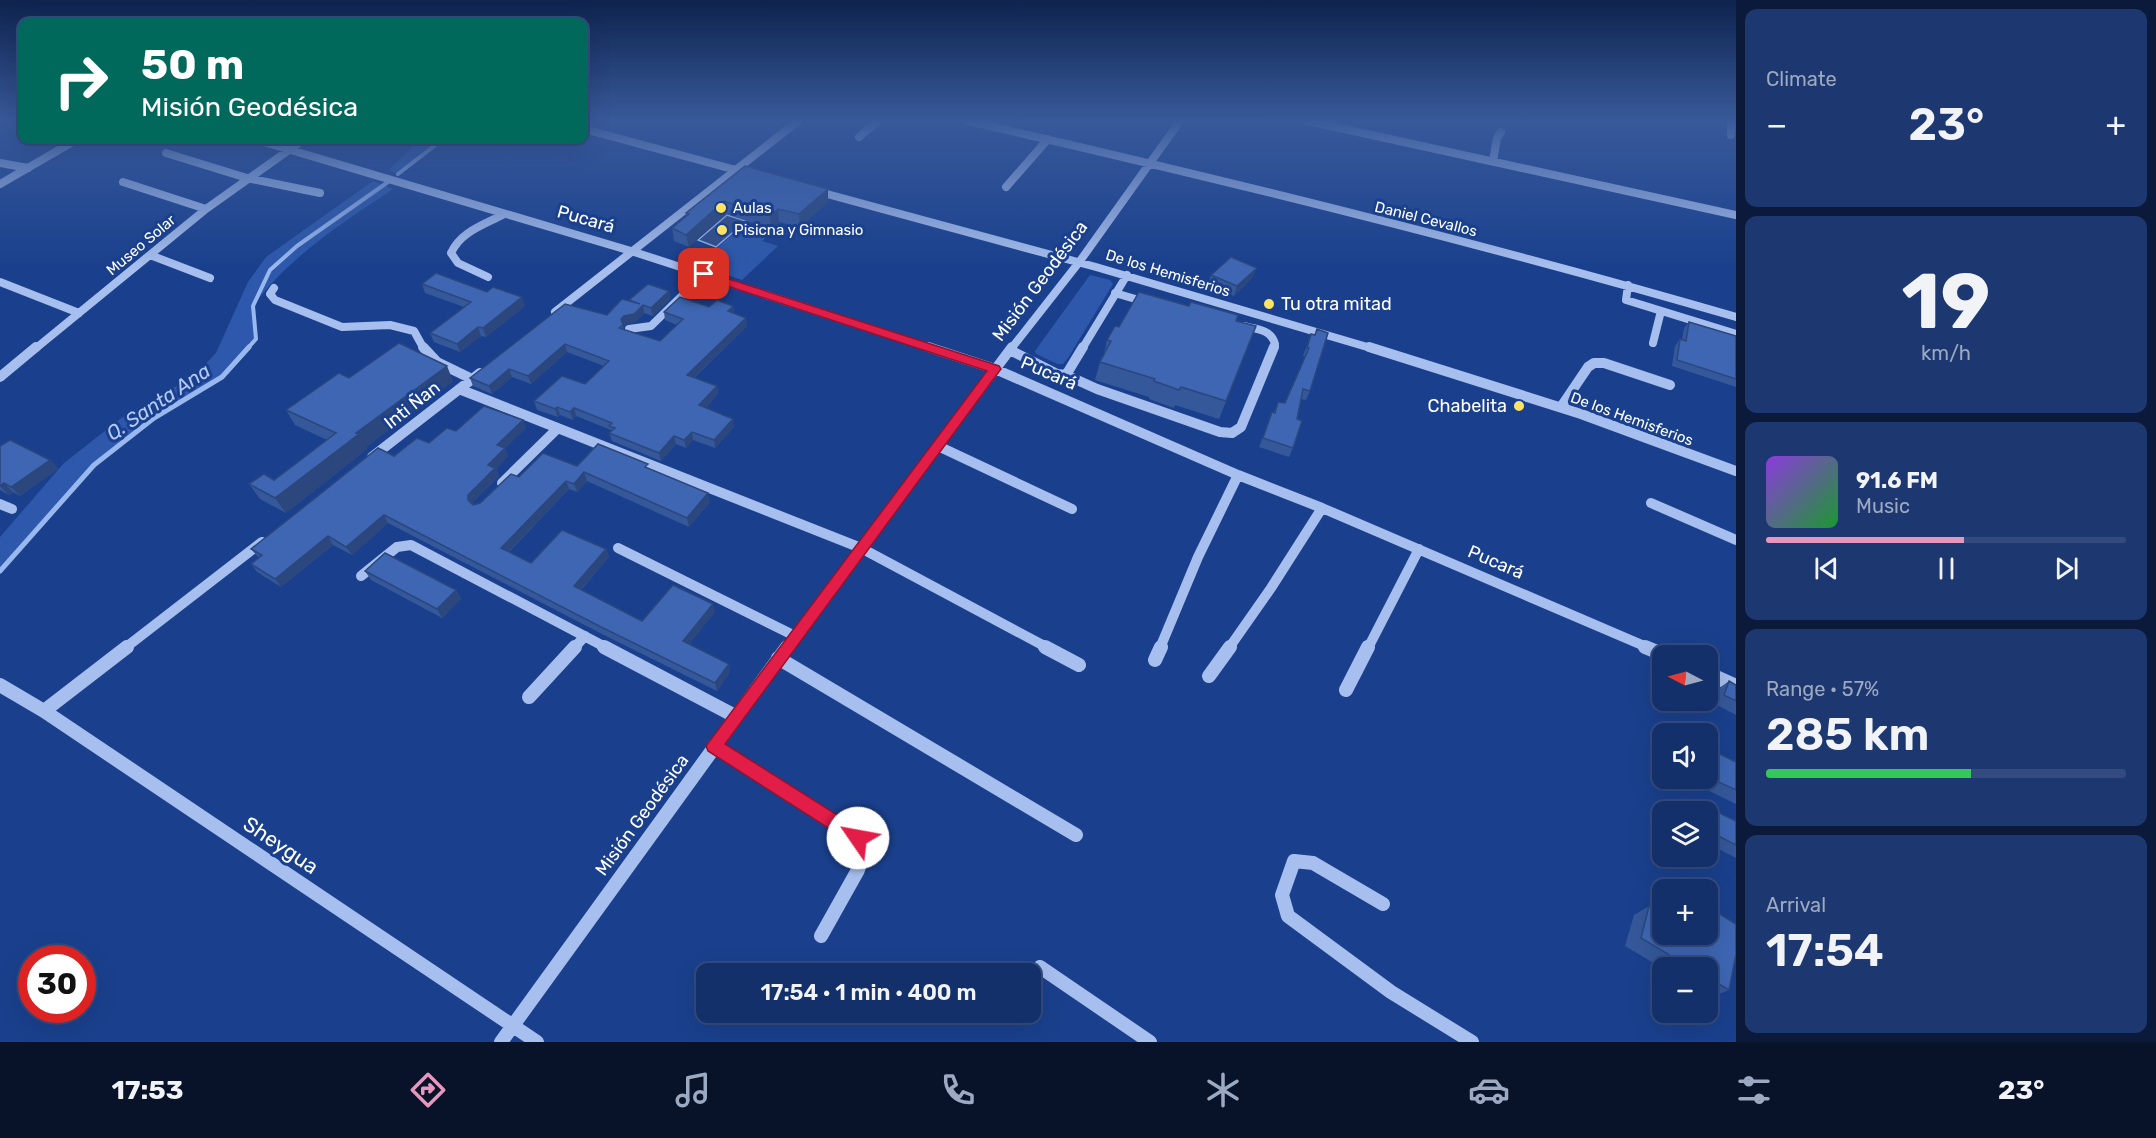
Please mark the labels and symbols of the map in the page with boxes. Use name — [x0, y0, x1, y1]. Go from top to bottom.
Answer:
street label: Daniel Cevallos — [1373, 198, 1479, 241]
place label: Aulas — [733, 199, 772, 217]
street label: Pucará — [555, 200, 617, 238]
marker: Aulas — [714, 201, 728, 215]
street label: Museo Solar — [103, 211, 180, 279]
street label: Misión Geodésica — [988, 217, 1092, 345]
place label: Pisicna y Gimnasio — [734, 221, 863, 239]
marker: Pisicna y Gimnasio — [715, 223, 729, 237]
street label: De los Hemisferios — [1104, 245, 1233, 301]
pin — [678, 248, 729, 299]
place label: Tu otra mitad — [1281, 293, 1392, 315]
marker: Tu otra mitad — [1262, 297, 1276, 311]
street label: Pucará — [1018, 351, 1080, 395]
water label: Q. Santa Ana — [101, 358, 215, 446]
street label: Inti Ñan — [380, 376, 444, 434]
street label: De los Hemisferios — [1568, 388, 1696, 450]
place label: Chabelita — [1428, 395, 1507, 417]
marker: Chabelita — [1512, 399, 1526, 413]
street label: Pucará — [1465, 540, 1527, 584]
north arrow — [1652, 645, 1718, 711]
street label: Misión Geodésica — [591, 750, 693, 880]
position arrow — [826, 806, 890, 870]
street label: Sheygua — [239, 811, 323, 879]
speed limit sign: 30 — [18, 945, 96, 1023]

